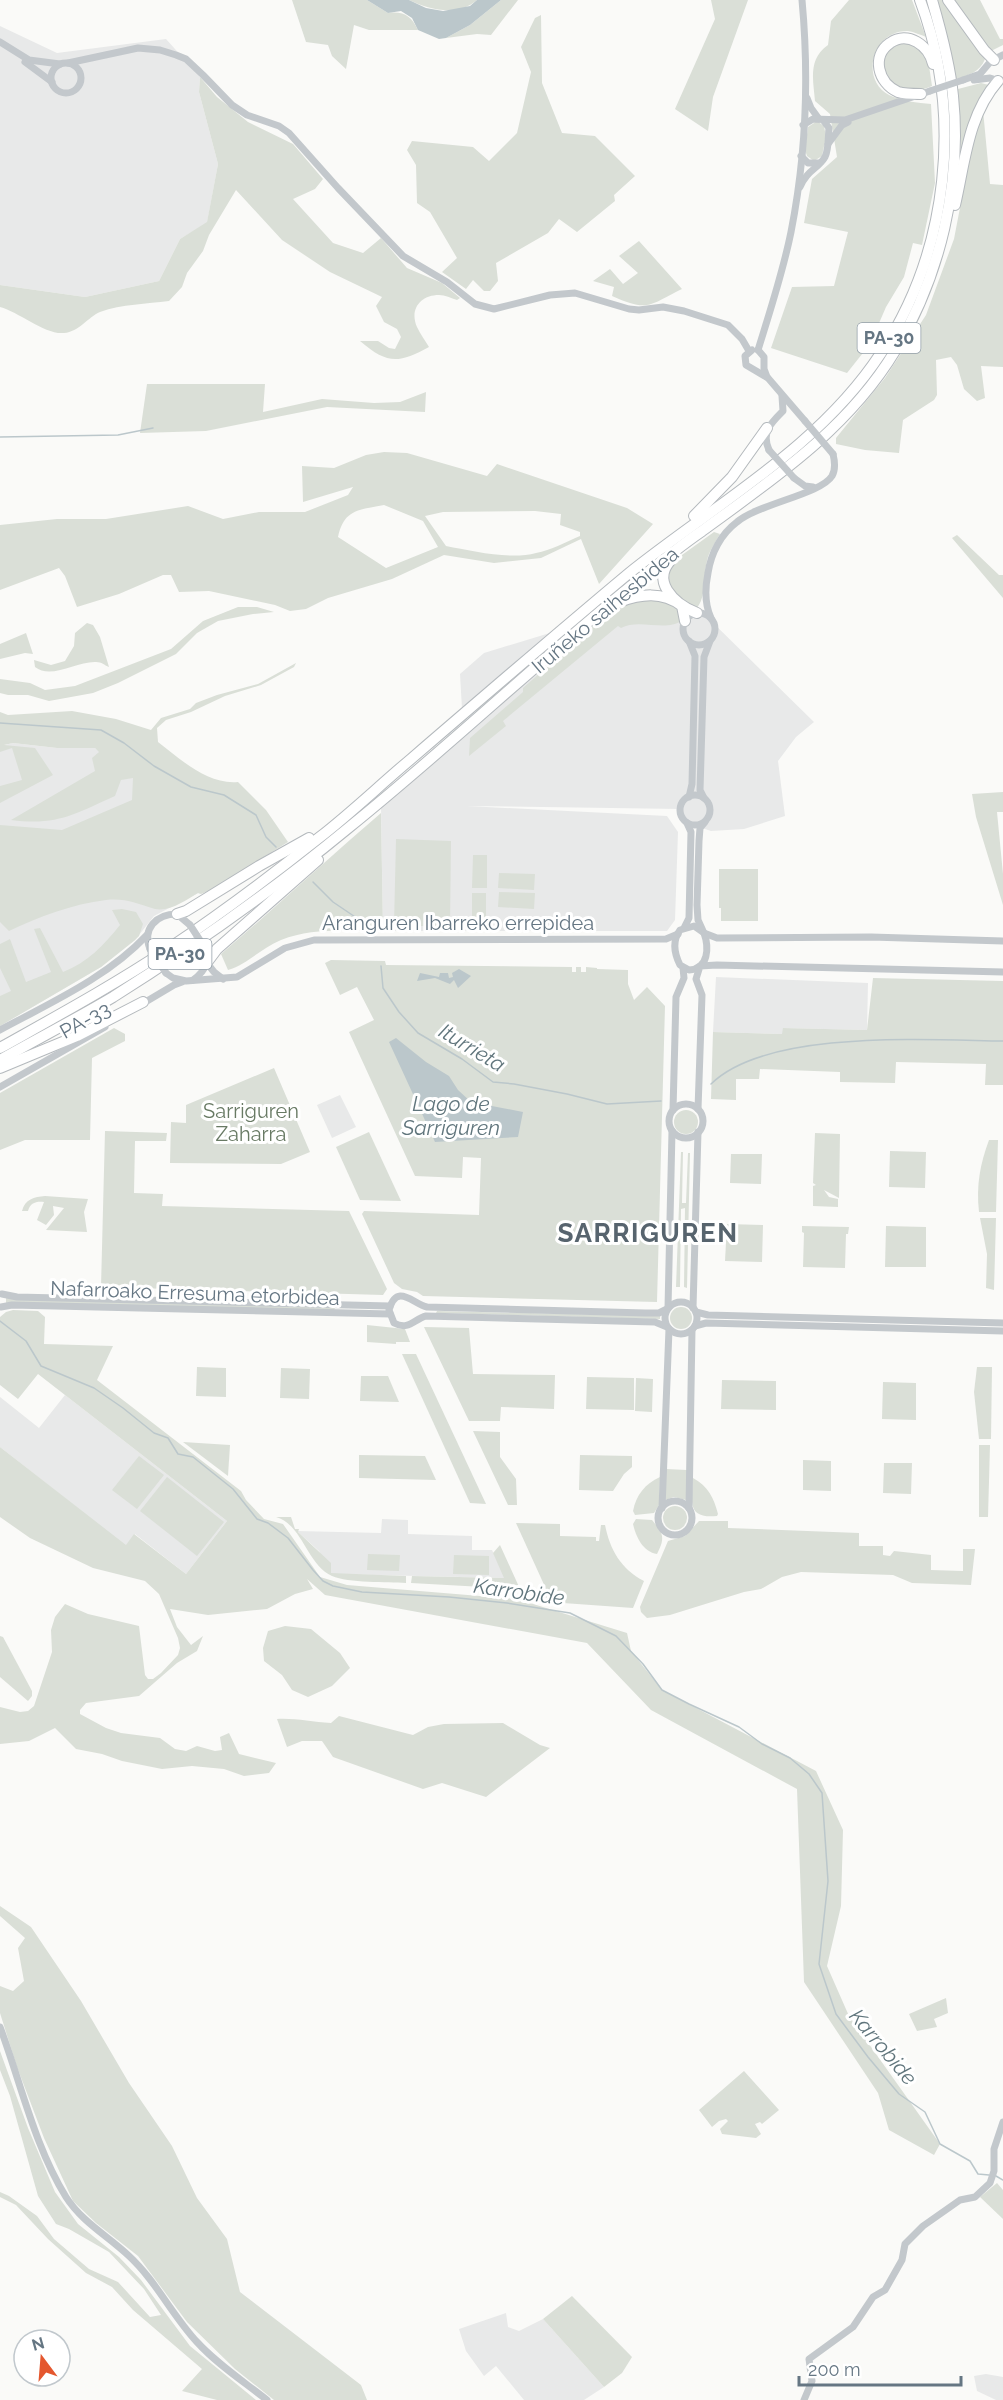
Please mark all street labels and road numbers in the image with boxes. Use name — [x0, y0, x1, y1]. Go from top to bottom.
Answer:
road number: PA-30 — [858, 323, 920, 353]
street label: Iruñeko saihesbidea — [527, 542, 683, 678]
street label: Aranguren Ibarreko errepidea — [322, 911, 594, 935]
road number: PA-30 — [148, 939, 212, 969]
street label: PA-33 — [56, 996, 114, 1044]
street label: Nafarroako Erresuma etorbidea — [50, 1276, 340, 1310]

